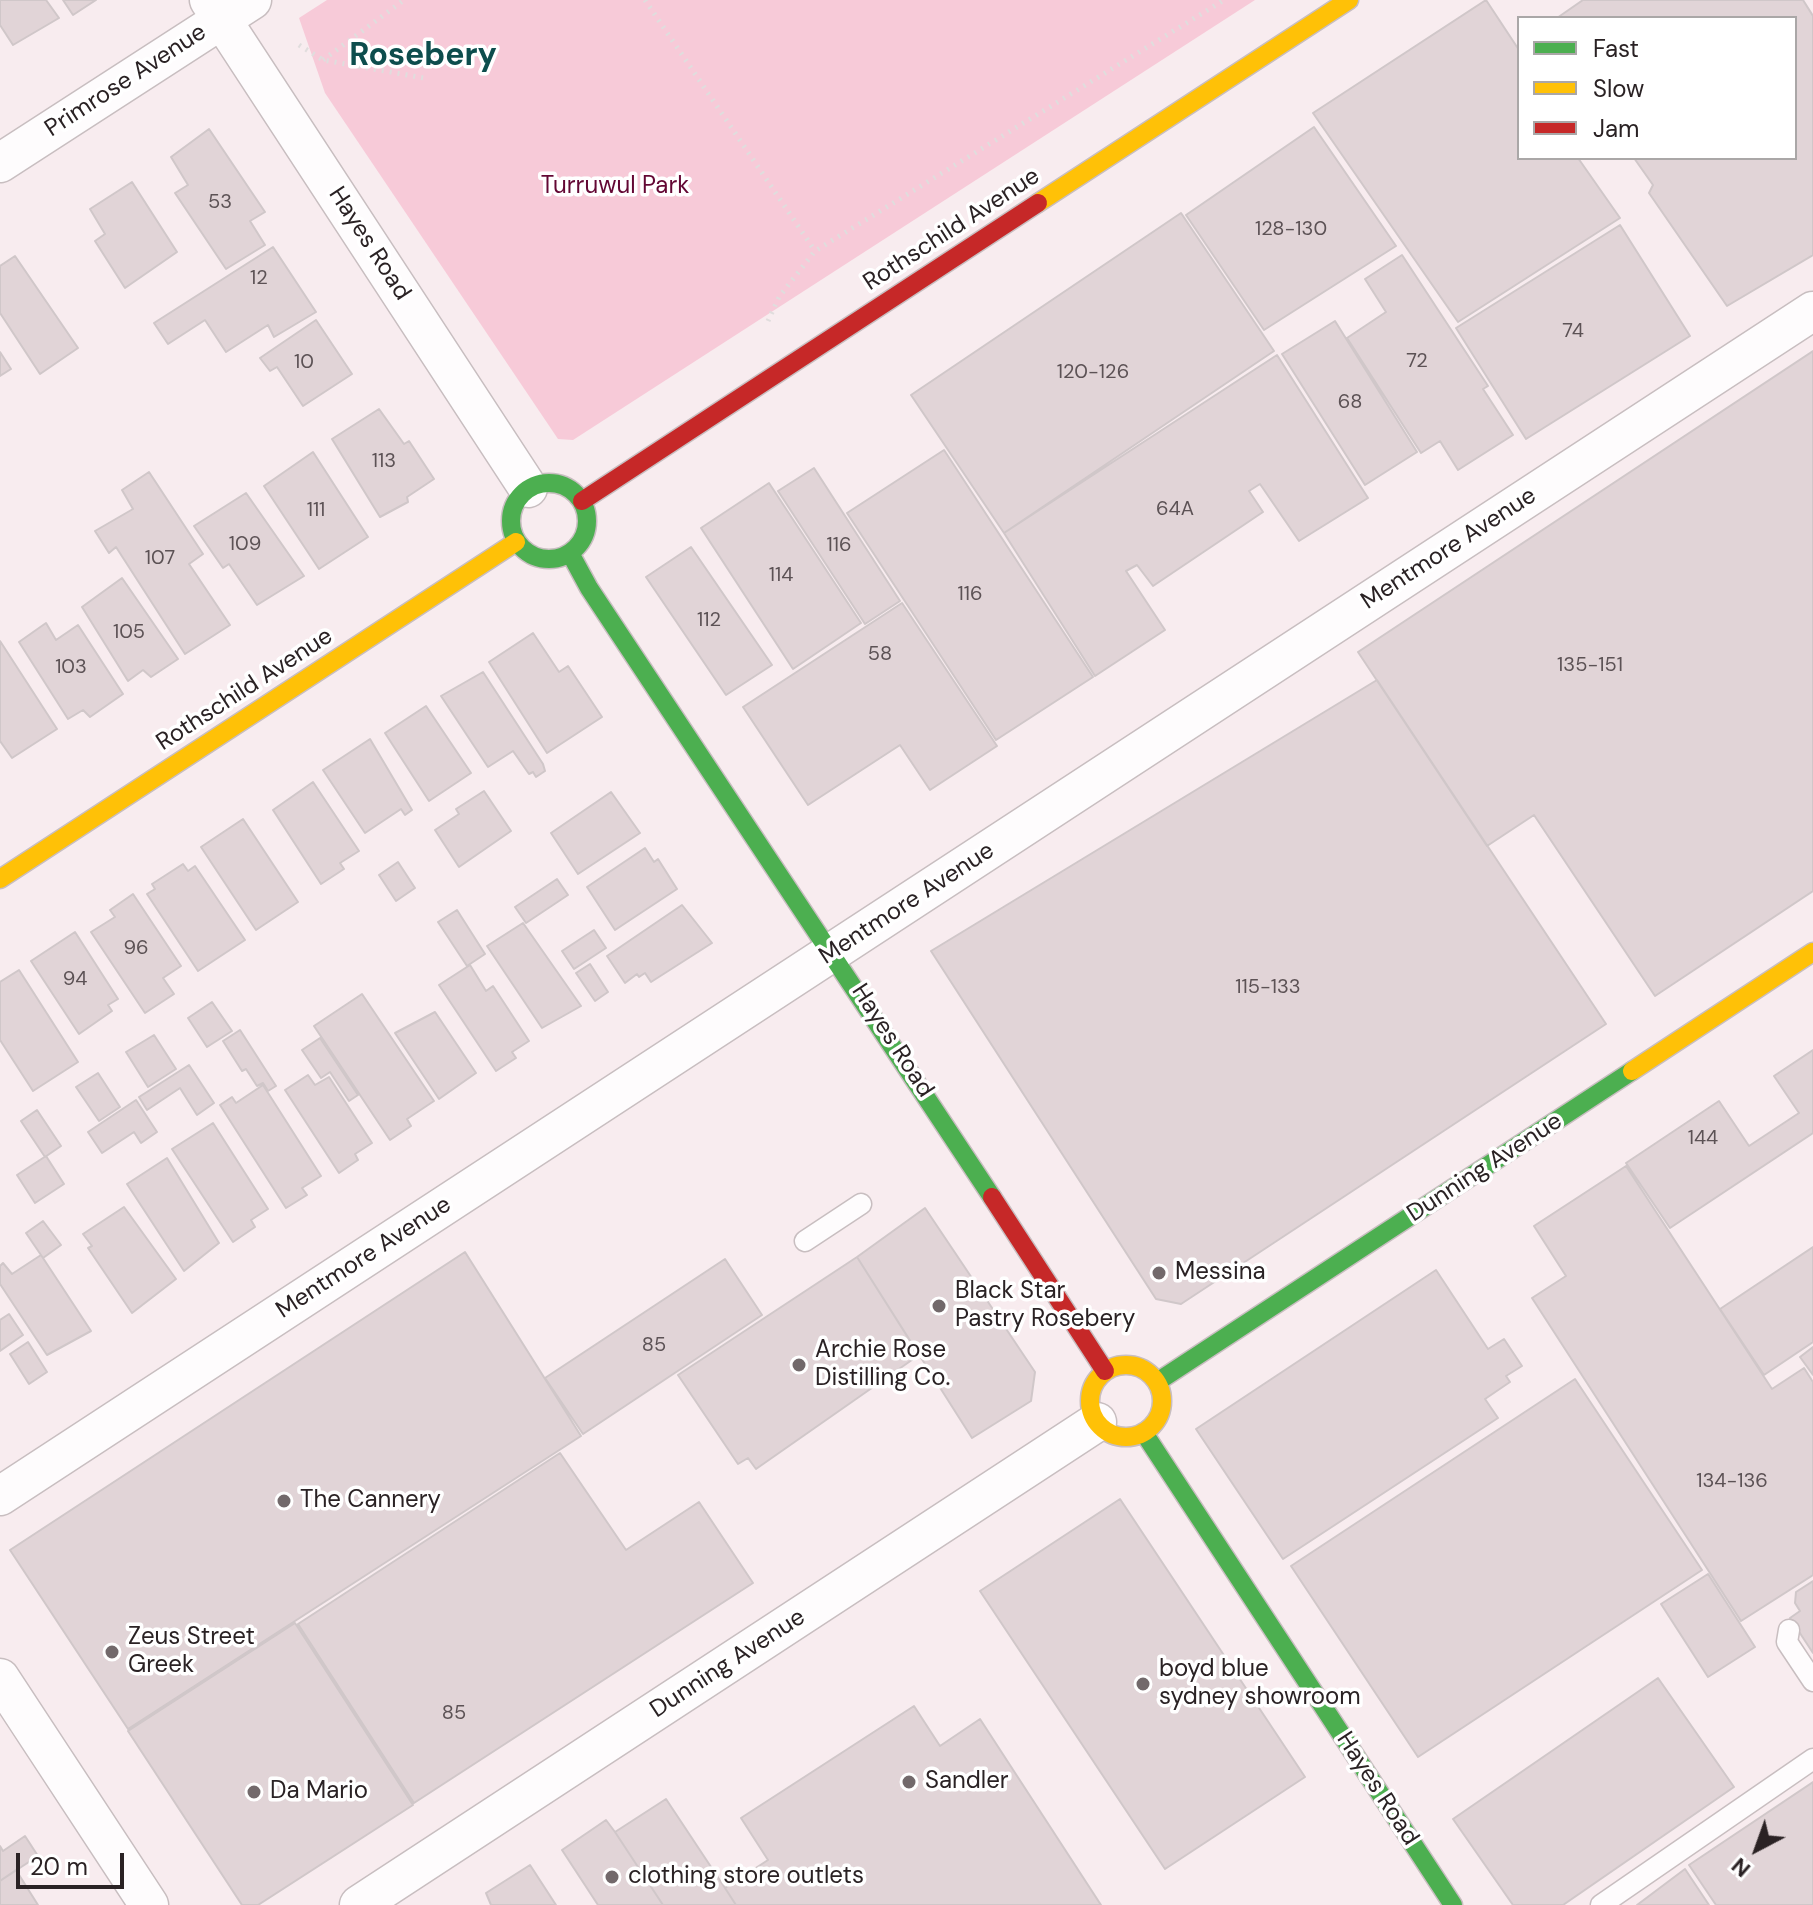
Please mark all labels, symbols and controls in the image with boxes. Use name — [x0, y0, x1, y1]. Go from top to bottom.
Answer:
legend — [1517, 16, 1797, 160]
street label: Primrose Avenue — [40, 18, 212, 144]
text: Fast — [1593, 33, 1639, 64]
district label: Rosebery — [349, 38, 497, 76]
text: Slow — [1593, 73, 1644, 104]
text: Jam — [1593, 113, 1639, 144]
street label: Rothschild Avenue — [859, 162, 1045, 298]
park label: Turruwul Park — [541, 173, 689, 201]
street label: Hayes Road — [322, 182, 416, 306]
house number: 53 — [208, 191, 232, 215]
house number: 128-130 — [1255, 218, 1327, 242]
house number: 12 — [250, 267, 268, 291]
house number: 74 — [1562, 320, 1584, 344]
house number: 72 — [1406, 350, 1428, 374]
house number: 10 — [294, 351, 314, 375]
house number: 120-126 — [1057, 361, 1129, 385]
house number: 68 — [1338, 391, 1362, 415]
house number: 113 — [372, 450, 396, 474]
street label: Mentmore Avenue — [1356, 482, 1542, 616]
house number: 64A — [1156, 498, 1194, 522]
house number: 111 — [307, 499, 325, 523]
house number: 109 — [229, 533, 261, 557]
house number: 116 — [826, 534, 852, 558]
house number: 107 — [145, 547, 175, 571]
house number: 114 — [769, 564, 793, 588]
house number: 116 — [957, 583, 983, 607]
house number: 112 — [697, 609, 721, 633]
house number: 105 — [113, 621, 145, 645]
street label: Rothschild Avenue — [152, 622, 338, 758]
house number: 58 — [868, 643, 892, 667]
house number: 135-151 — [1557, 654, 1623, 678]
house number: 103 — [55, 656, 87, 680]
street label: Mentmore Avenue — [814, 837, 1000, 971]
house number: 96 — [123, 937, 149, 961]
house number: 94 — [63, 968, 87, 992]
house number: 115-133 — [1235, 976, 1301, 1000]
street label: Hayes Road — [845, 979, 939, 1103]
street label: Dunning Avenue — [1402, 1107, 1568, 1229]
house number: 144 — [1688, 1127, 1718, 1151]
street label: Mentmore Avenue — [271, 1191, 457, 1325]
place label: Messina — [1175, 1259, 1266, 1287]
marker: Messina — [1150, 1264, 1168, 1282]
place label: Black Star Pastry Rosebery — [955, 1278, 1135, 1334]
marker: Black Star Pastry Rosebery — [930, 1297, 948, 1315]
house number: 85 — [642, 1334, 666, 1358]
place label: Archie Rose Distilling Co. — [815, 1337, 950, 1393]
marker: Archie Rose Distilling Co. — [790, 1356, 808, 1374]
house number: 134-136 — [1696, 1470, 1768, 1494]
place label: The Cannery — [300, 1487, 441, 1515]
marker: The Cannery — [275, 1492, 293, 1510]
street label: Dunning Avenue — [645, 1603, 811, 1725]
place label: Zeus Street Greek — [128, 1624, 255, 1680]
marker: Zeus Street Greek — [103, 1643, 121, 1661]
place label: boyd blue sydney showroom — [1159, 1656, 1361, 1712]
marker: boyd blue sydney showroom — [1134, 1675, 1152, 1693]
house number: 85 — [442, 1702, 466, 1726]
street label: Hayes Road — [1330, 1727, 1424, 1851]
place label: Sandler — [925, 1768, 1009, 1796]
marker: Sandler — [900, 1773, 918, 1791]
place label: Da Mario — [270, 1778, 368, 1806]
marker: Da Mario — [245, 1783, 263, 1801]
north arrow — [1717, 1809, 1797, 1889]
scale bar — [20, 1837, 128, 1887]
text: 20 m — [30, 1851, 88, 1882]
text: N — [1725, 1851, 1757, 1884]
place label: clothing store outlets — [628, 1863, 864, 1891]
marker: clothing store outlets — [603, 1868, 621, 1886]

